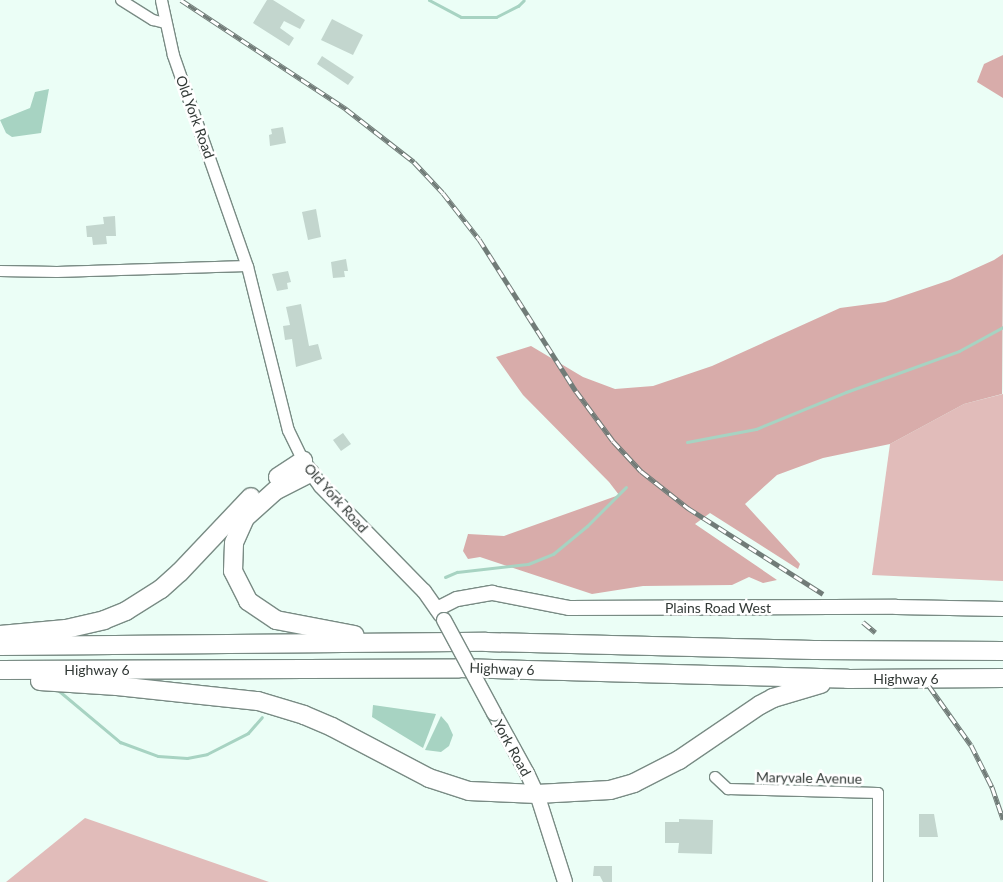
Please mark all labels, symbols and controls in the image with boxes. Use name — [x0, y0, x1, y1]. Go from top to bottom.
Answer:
street label: Old York Road — [172, 73, 218, 161]
street label: Old York Road — [300, 460, 372, 536]
street label: Plains Road West — [665, 600, 771, 616]
street label: Highway 6 — [469, 659, 535, 679]
street label: Highway 6 — [64, 662, 130, 678]
street label: Highway 6 — [873, 671, 939, 687]
street label: York Road — [490, 717, 534, 779]
street label: Maryvale Avenue — [756, 769, 862, 787]

